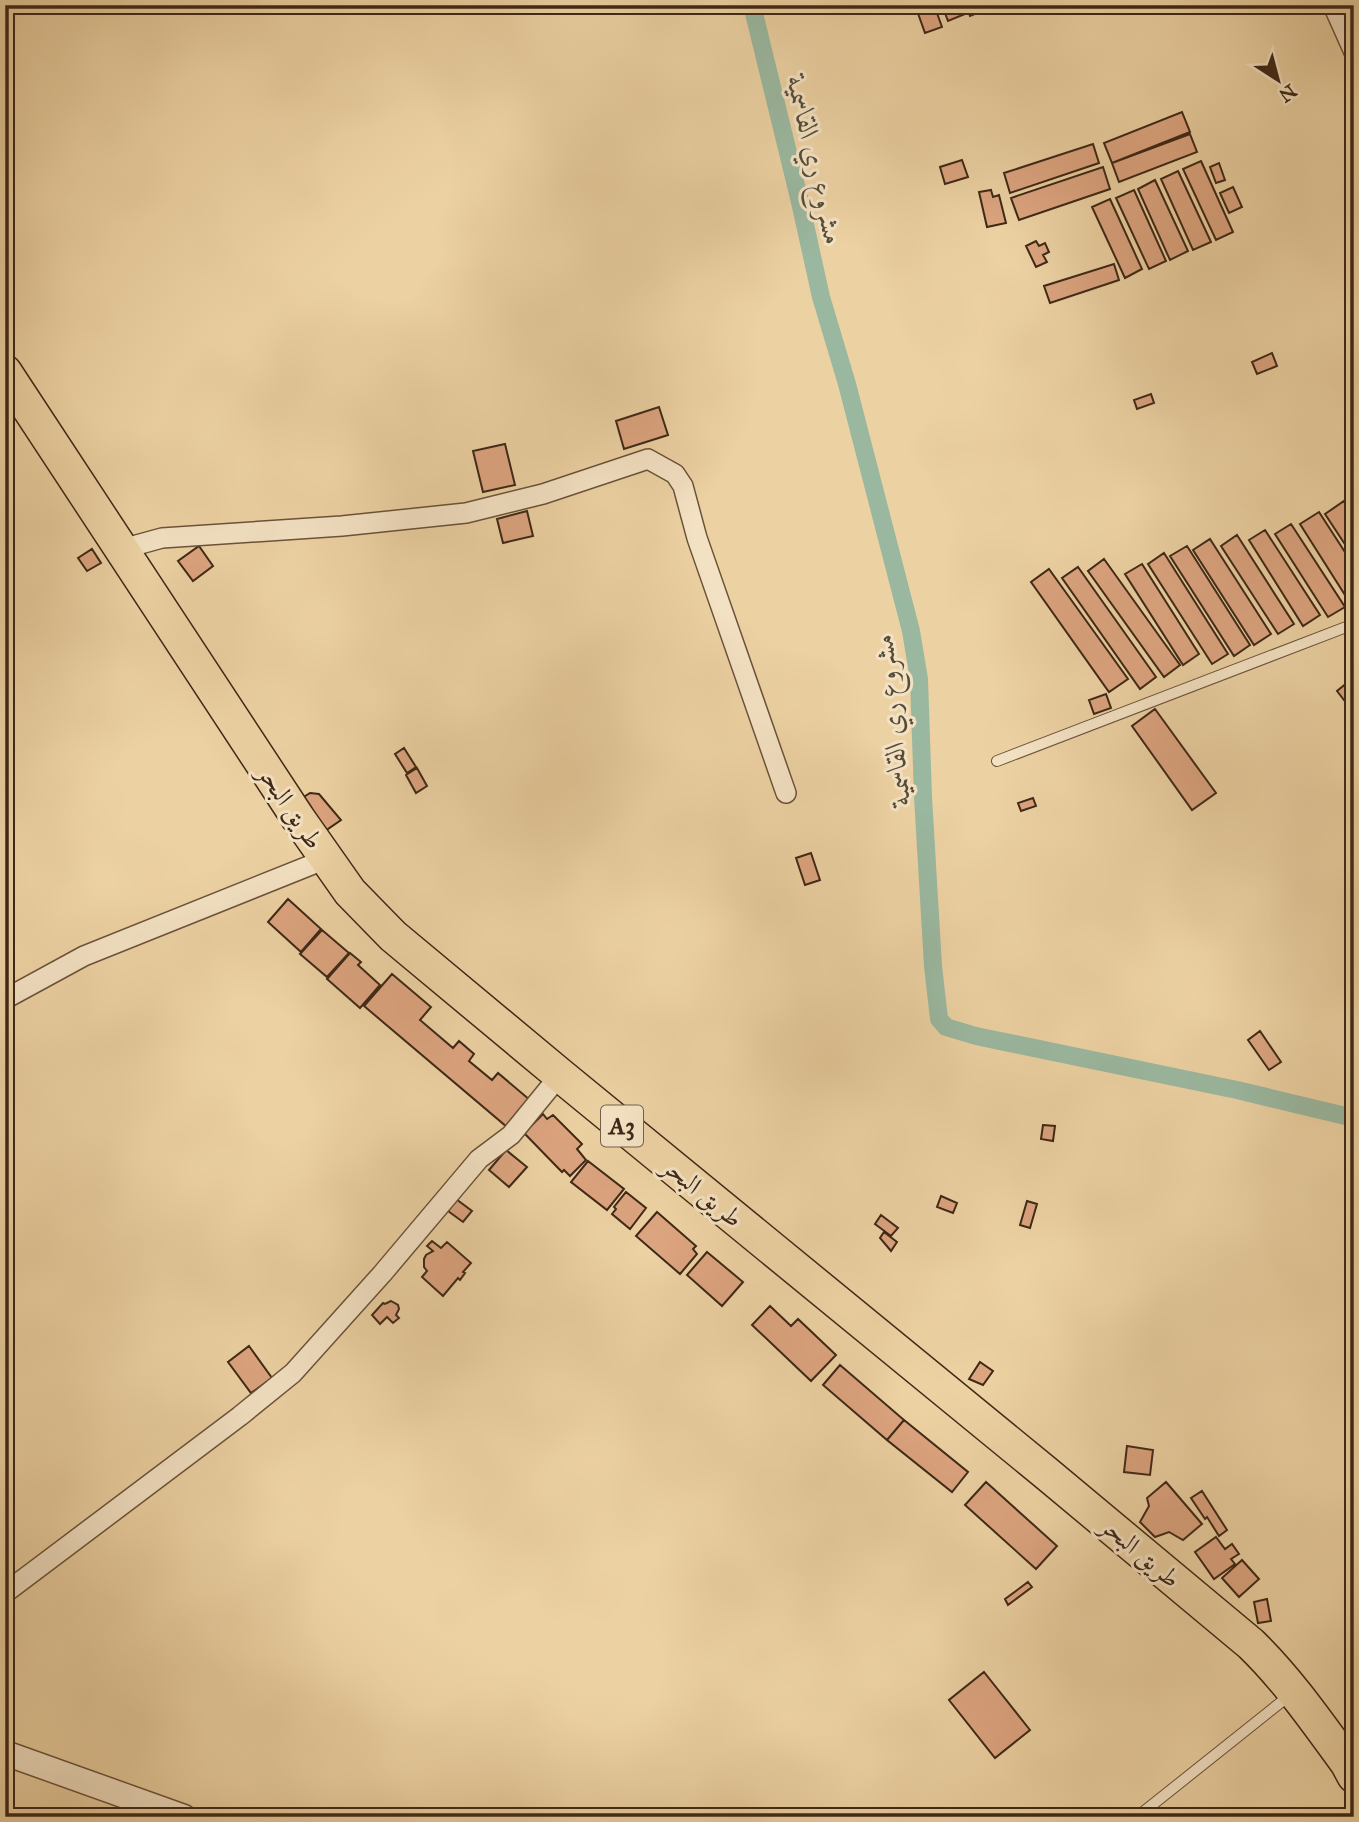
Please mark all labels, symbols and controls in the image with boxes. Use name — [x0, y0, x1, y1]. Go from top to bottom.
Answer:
north arrow — [1244, 46, 1314, 116]
water label: مشروع ري القاسمية — [772, 69, 852, 250]
text: N — [1274, 79, 1301, 107]
water label: مشروع ري القاسمية — [865, 631, 924, 811]
street label: طريق البحر — [249, 756, 331, 856]
road number: A3 — [601, 1106, 643, 1146]
street label: طريق البحر — [653, 1148, 750, 1235]
street label: طريق البحر — [1092, 1507, 1187, 1595]

